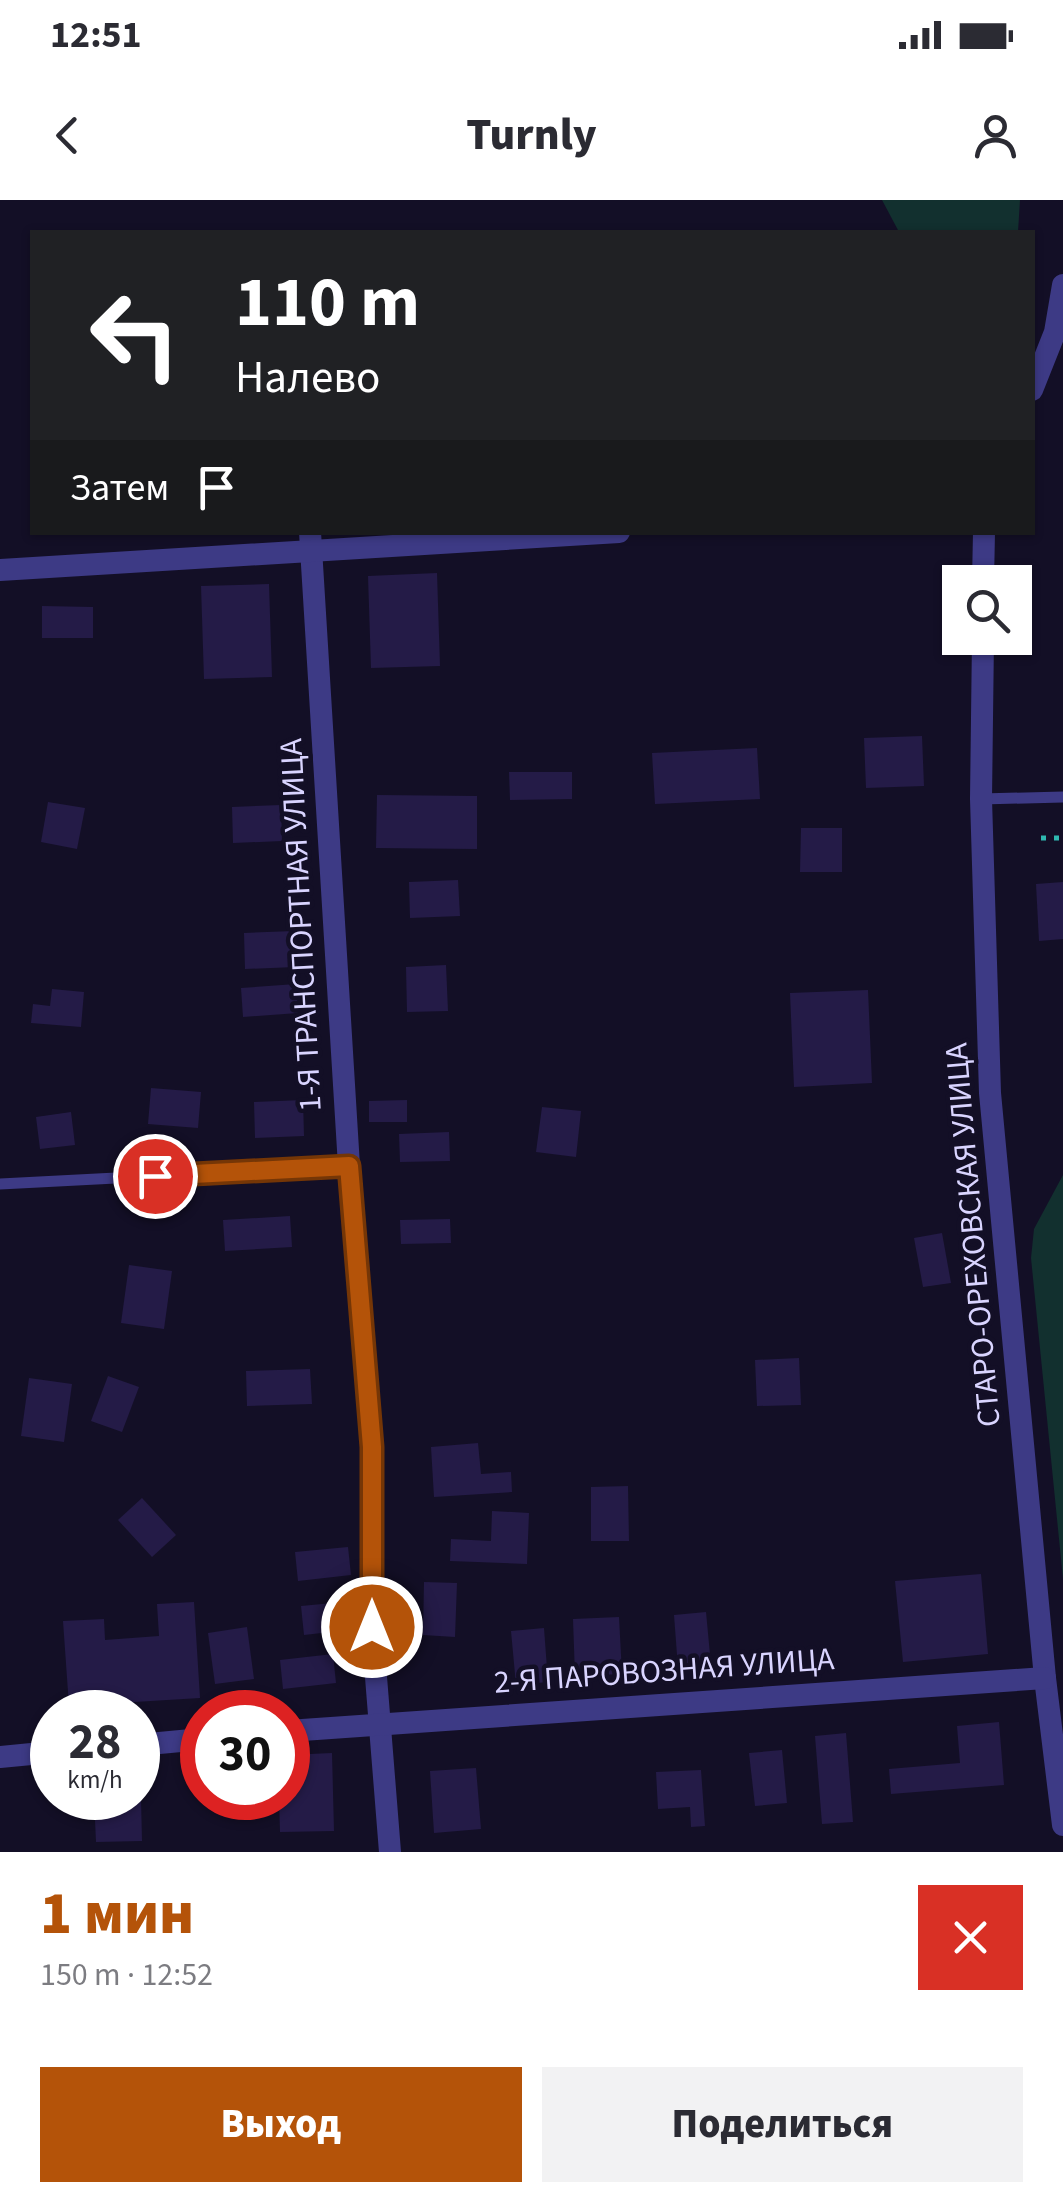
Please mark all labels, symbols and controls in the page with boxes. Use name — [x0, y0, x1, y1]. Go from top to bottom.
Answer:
text: 12:51 — [50, 8, 142, 62]
text: Turnly — [466, 103, 597, 167]
icon: back — [40, 108, 95, 163]
icon: person — [968, 108, 1023, 163]
text: 110 m — [235, 253, 420, 353]
icon: left — [70, 270, 200, 400]
text: Налево — [235, 346, 381, 410]
icon: arrive — [189, 460, 244, 515]
text: Затем — [70, 461, 169, 515]
map controls — [942, 565, 1032, 655]
button: search — [942, 565, 1032, 655]
street label: 1-Я ТРАНСПОРТНАЯ УЛИЦА — [268, 737, 334, 1113]
street label: СТАРО-ОРЕХОВСКАЯ УЛИЦА — [933, 1041, 1013, 1429]
pin — [113, 1134, 198, 1219]
icon: arrive — [128, 1149, 183, 1204]
position arrow — [320, 1575, 424, 1679]
street label: 2-Я ПАРОВОЗНАЯ УЛИЦА — [492, 1636, 836, 1706]
speed limit sign: 30 — [180, 1690, 310, 1820]
text: 28 — [69, 1707, 121, 1778]
text: km/h — [67, 1762, 123, 1798]
text: 1 мин — [40, 1872, 194, 1957]
button: close — [918, 1885, 1023, 1990]
text: 150 m · 12:52 — [40, 1952, 213, 1998]
button: Выход — [40, 2067, 522, 2182]
button: Поделиться — [542, 2067, 1023, 2182]

